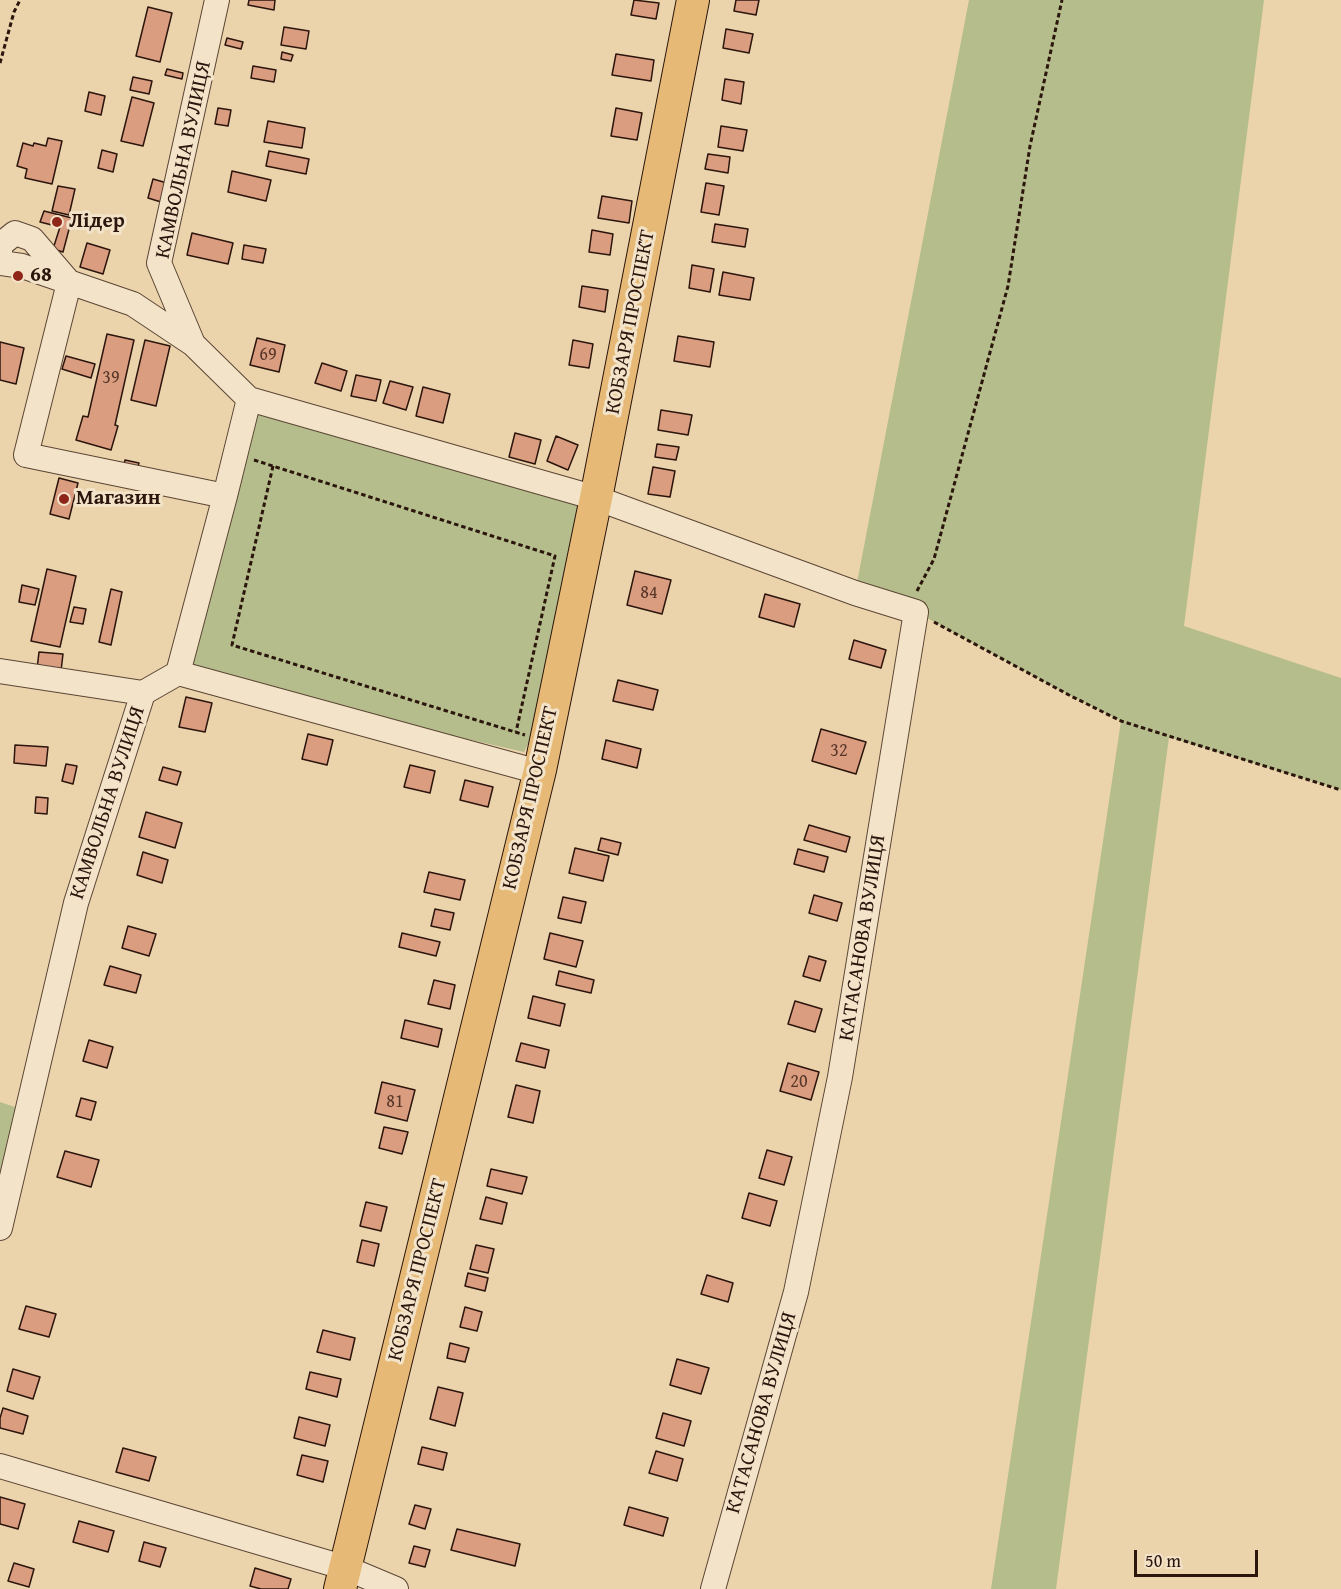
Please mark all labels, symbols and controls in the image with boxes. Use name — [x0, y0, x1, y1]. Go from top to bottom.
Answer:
street label: КАМВОЛЬНА ВУЛИЦЯ — [151, 59, 217, 261]
place label: Лідер — [69, 209, 125, 235]
marker: Лідер — [50, 215, 64, 229]
street label: КОБЗАРЯ ПРОСПЕКТ — [601, 228, 661, 416]
place label: 68 — [30, 263, 52, 289]
marker: 68 — [11, 269, 25, 283]
house number: 69 — [259, 344, 277, 366]
house number: 39 — [102, 367, 120, 389]
place label: Магазин — [76, 486, 161, 512]
marker: Магазин — [57, 492, 71, 506]
house number: 84 — [640, 582, 658, 604]
street label: КАМВОЛЬНА ВУЛИЦЯ — [65, 703, 151, 903]
street label: КОБЗАРЯ ПРОСПЕКТ — [498, 704, 564, 892]
house number: 32 — [830, 740, 848, 762]
street label: КАТАСАНОВА ВУЛИЦЯ — [834, 833, 892, 1043]
house number: 20 — [790, 1071, 808, 1093]
house number: 81 — [386, 1091, 404, 1113]
street label: КОБЗАРЯ ПРОСПЕКТ — [383, 1176, 453, 1364]
street label: КАТАСАНОВА ВУЛИЦЯ — [721, 1309, 803, 1517]
scale bar — [1137, 1538, 1262, 1576]
text: 50 m — [1145, 1547, 1181, 1574]

